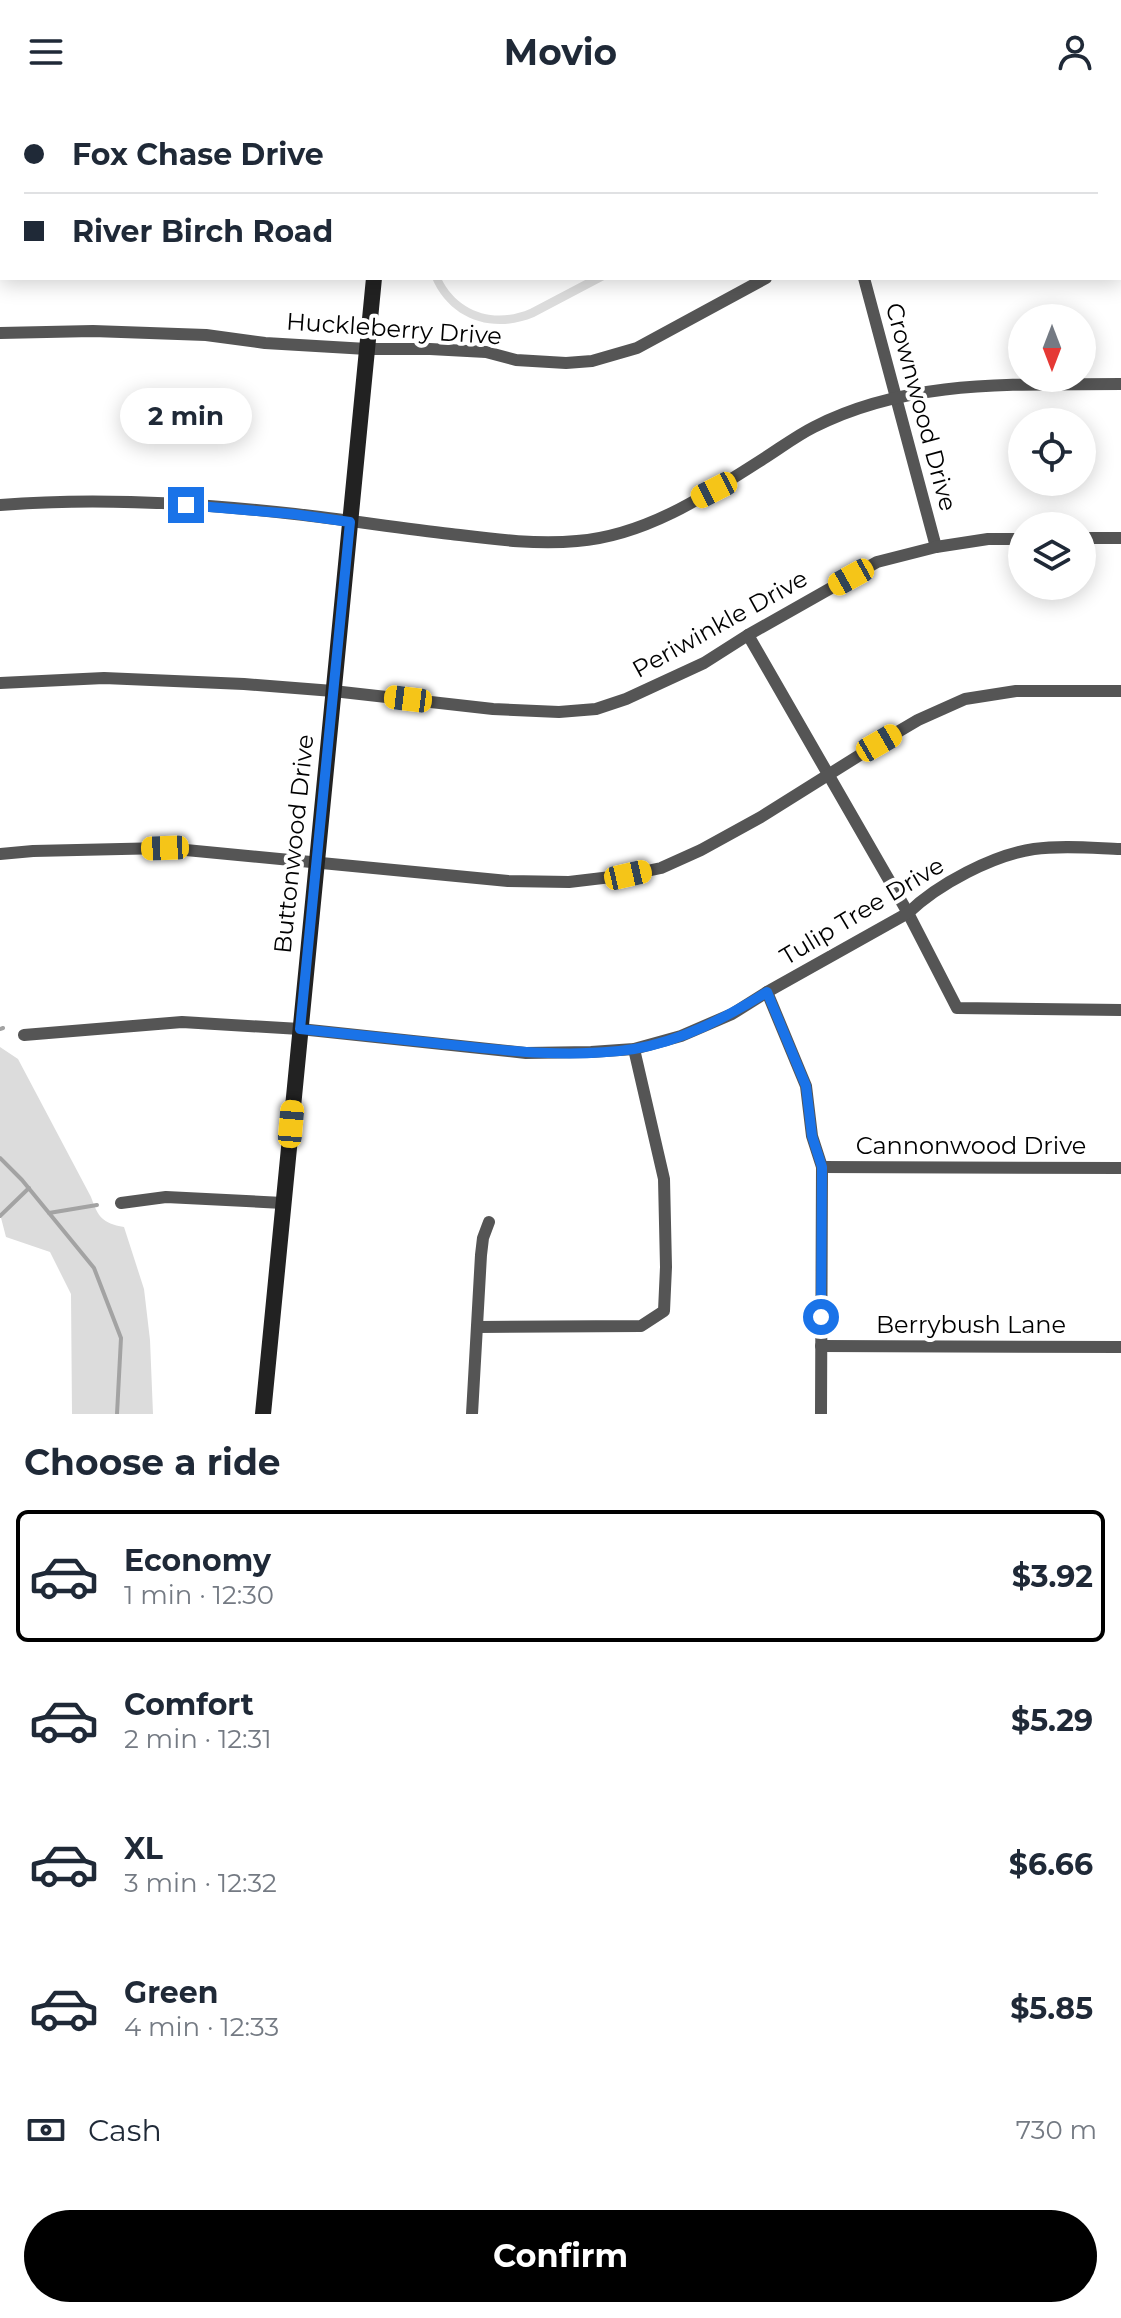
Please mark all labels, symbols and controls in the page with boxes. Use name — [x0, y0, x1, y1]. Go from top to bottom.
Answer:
icon: menu — [24, 30, 68, 74]
text: Movio — [504, 30, 617, 74]
icon: person — [1053, 30, 1097, 74]
text: Fox Chase Drive — [72, 136, 324, 173]
text: River Birch Road — [72, 213, 333, 250]
street label: Crownwood Drive — [880, 300, 963, 514]
north arrow — [1008, 304, 1096, 392]
map controls — [1008, 304, 1096, 600]
street label: Huckleberry Drive — [285, 306, 503, 351]
callout: 2 min — [120, 389, 252, 445]
text: 2 min — [148, 400, 224, 432]
button: locate — [1008, 408, 1096, 496]
car — [687, 468, 741, 512]
route end — [168, 487, 204, 523]
button: layers — [1008, 512, 1096, 600]
car — [824, 555, 878, 599]
street label: Periwinkle Drive — [627, 563, 812, 684]
car — [383, 684, 433, 714]
car — [852, 721, 906, 765]
street label: Buttonwood Drive — [268, 733, 319, 955]
car — [141, 835, 189, 861]
street label: Tulip Tree Drive — [775, 850, 949, 971]
car — [602, 858, 654, 892]
car — [277, 1099, 305, 1149]
street label: Cannonwood Drive — [856, 1131, 1086, 1160]
route start — [803, 1299, 839, 1335]
street label: Berrybush Lane — [876, 1310, 1066, 1339]
text: Choose a ride — [24, 1440, 281, 1484]
icon: car — [28, 1540, 100, 1612]
text: Economy — [124, 1542, 271, 1579]
text: $3.92 — [1012, 1558, 1093, 1595]
text: 1 min · 12:30 — [124, 1579, 274, 1611]
icon: car — [28, 1684, 100, 1756]
text: Comfort — [124, 1686, 254, 1723]
text: $5.29 — [1011, 1702, 1093, 1739]
text: 2 min · 12:31 — [124, 1723, 272, 1755]
icon: car — [28, 1828, 100, 1900]
text: XL — [124, 1830, 163, 1867]
text: $6.66 — [1009, 1846, 1093, 1883]
text: 3 min · 12:32 — [124, 1867, 277, 1899]
icon: car — [28, 1972, 100, 2044]
text: Green — [124, 1974, 218, 2011]
text: $5.85 — [1010, 1990, 1093, 2027]
text: 4 min · 12:33 — [124, 2011, 279, 2043]
icon: cash — [24, 2108, 68, 2152]
text: Cash — [88, 2112, 162, 2149]
text: 730 m — [1016, 2114, 1097, 2146]
button: Confirm — [24, 2210, 1097, 2302]

